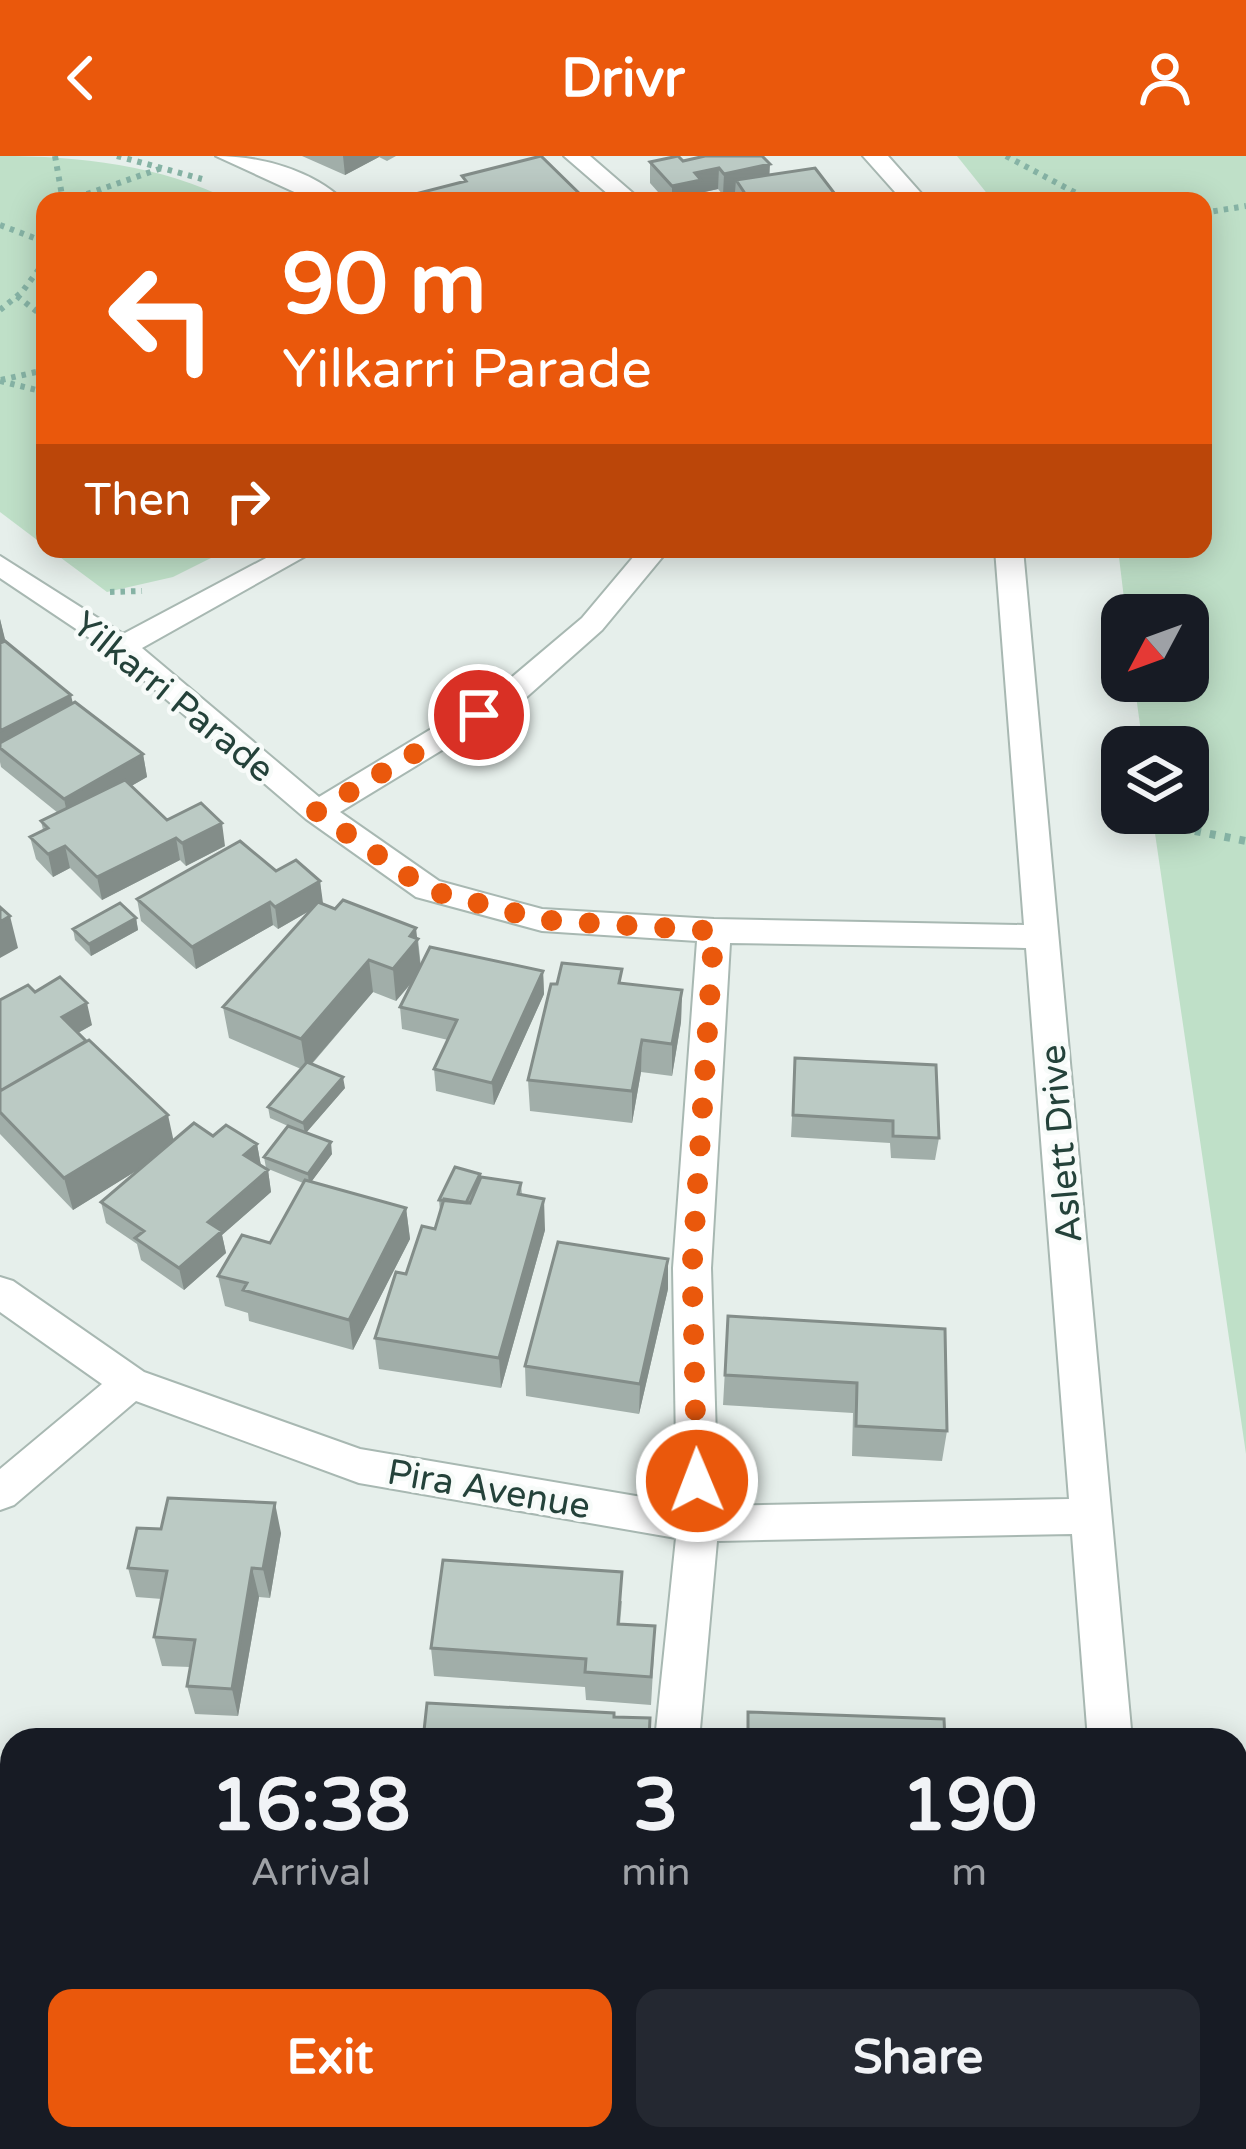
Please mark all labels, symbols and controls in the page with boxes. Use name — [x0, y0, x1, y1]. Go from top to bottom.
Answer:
icon: back — [48, 45, 114, 111]
icon: person — [1132, 45, 1198, 111]
text: Drivr — [561, 46, 685, 111]
text: 90 m — [282, 235, 486, 336]
icon: left — [84, 240, 240, 396]
text: Yilkarri Parade — [282, 337, 652, 402]
icon: right — [215, 468, 281, 534]
text: Then — [84, 474, 191, 528]
north arrow — [1101, 594, 1209, 702]
map controls — [1101, 594, 1209, 834]
street label: Yilkarri Parade — [64, 603, 282, 791]
pin — [428, 664, 530, 766]
icon: arrive — [446, 682, 512, 748]
button: layers — [1101, 726, 1209, 834]
street label: Aslett Drive — [1031, 1043, 1092, 1245]
position arrow — [634, 1418, 760, 1544]
street label: Pira Avenue — [384, 1450, 593, 1528]
text: 16:38 — [211, 1763, 410, 1850]
text: 3 — [633, 1763, 679, 1850]
text: 190 — [901, 1763, 1037, 1850]
text: Arrival — [250, 1849, 371, 1896]
text: min — [621, 1849, 691, 1896]
text: m — [951, 1849, 987, 1896]
button: Exit — [48, 1989, 612, 2127]
button: Share — [636, 1989, 1200, 2127]

